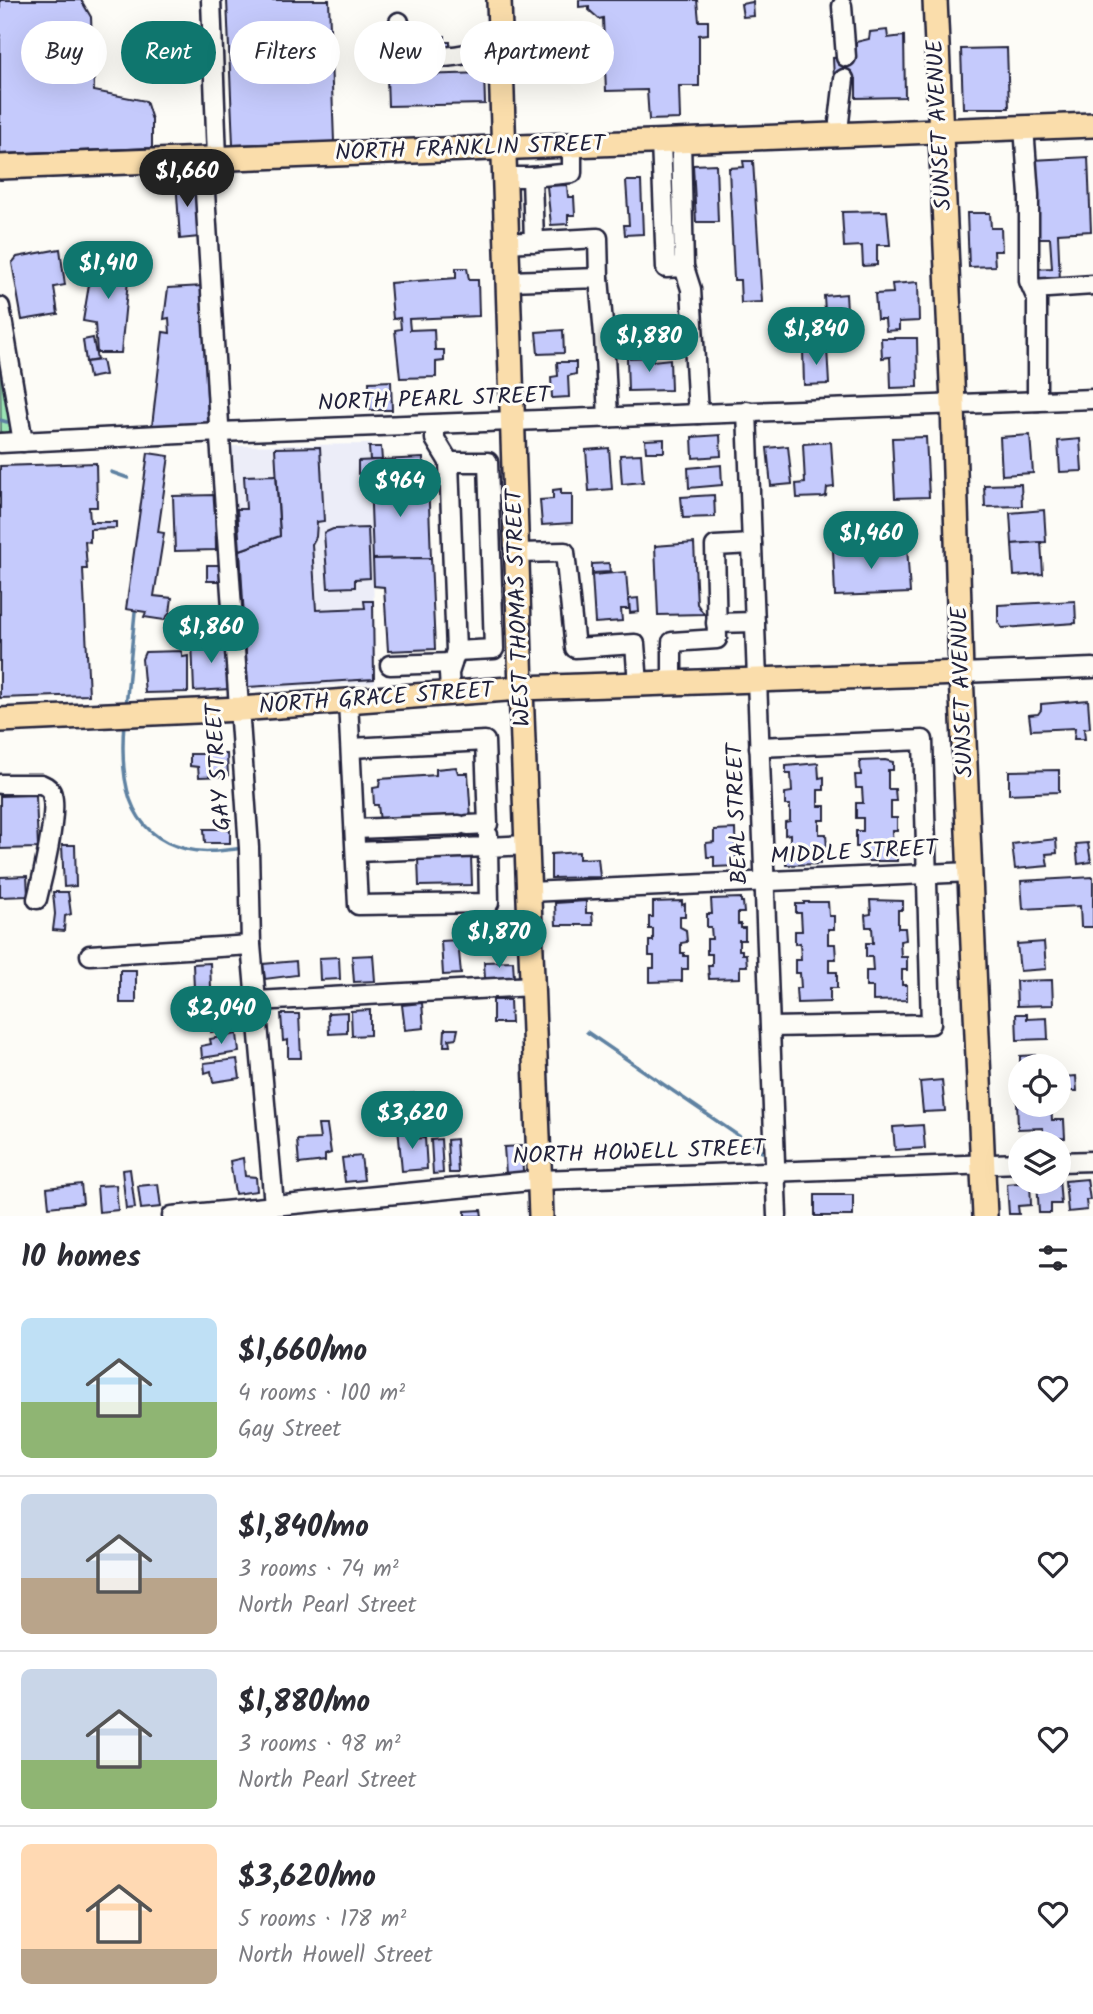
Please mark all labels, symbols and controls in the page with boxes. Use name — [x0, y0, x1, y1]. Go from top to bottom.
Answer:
chip: Buy — [21, 21, 107, 84]
chip: Rent — [121, 21, 216, 84]
chip: Filters — [230, 21, 340, 84]
chip: New — [354, 21, 446, 84]
chip: Apartment — [460, 21, 614, 84]
street label: SUNSET AVENUE — [918, 38, 962, 211]
street label: NORTH FRANKLIN STREET — [334, 126, 607, 172]
pin: $1,660 — [130, 150, 244, 209]
text: $1,660 — [155, 154, 219, 190]
pin: $1,410 — [51, 242, 165, 301]
text: $1,410 — [79, 246, 137, 282]
pin: $1,840 — [759, 308, 873, 367]
text: $1,840 — [784, 312, 848, 348]
pin: $1,880 — [592, 314, 706, 374]
text: $1,880 — [616, 319, 682, 355]
street label: NORTH PEARL STREET — [317, 378, 552, 422]
pin: $964 — [359, 460, 441, 519]
text: $964 — [375, 464, 425, 500]
street label: WEST THOMAS STREET — [497, 487, 541, 727]
pin: $1,460 — [814, 512, 928, 571]
text: $1,460 — [839, 516, 903, 552]
street label: SUNSET AVENUE — [942, 605, 984, 778]
pin: $1,860 — [154, 606, 268, 665]
text: $1,860 — [179, 610, 243, 646]
street label: NORTH GRACE STREET — [257, 673, 496, 725]
street label: GAY STREET — [196, 700, 241, 832]
street label: BEAL STREET — [717, 741, 758, 885]
street label: MIDDLE STREET — [769, 831, 940, 875]
pin: $1,870 — [442, 911, 556, 970]
text: $1,870 — [468, 915, 530, 951]
pin: $2,040 — [164, 986, 278, 1046]
text: $2,040 — [186, 991, 256, 1027]
map controls — [1008, 1054, 1071, 1194]
button: locate — [1008, 1054, 1071, 1117]
pin: $3,620 — [355, 1092, 469, 1151]
text: $3,620 — [377, 1096, 447, 1132]
street label: NORTH HOWELL STREET — [512, 1131, 767, 1175]
button: layers — [1008, 1131, 1071, 1194]
text: 10 homes — [21, 1234, 141, 1282]
icon: filters — [1034, 1239, 1072, 1277]
text: $1,660/mo — [238, 1328, 367, 1376]
icon: home — [77, 1346, 161, 1430]
icon: heart — [1034, 1369, 1072, 1407]
text: 4 rooms · 100 m² — [238, 1376, 405, 1412]
text: Gay Street — [238, 1412, 341, 1448]
text: $1,840/mo — [238, 1504, 369, 1552]
icon: home — [77, 1522, 161, 1606]
icon: heart — [1034, 1545, 1072, 1583]
text: 3 rooms · 74 m² — [238, 1552, 399, 1588]
text: North Pearl Street — [238, 1588, 416, 1624]
text: $1,880/mo — [238, 1679, 370, 1727]
icon: home — [77, 1697, 161, 1781]
icon: heart — [1034, 1720, 1072, 1758]
text: 3 rooms · 98 m² — [238, 1727, 401, 1763]
text: North Pearl Street — [238, 1763, 416, 1799]
text: $3,620/mo — [238, 1854, 376, 1902]
icon: home — [77, 1872, 161, 1956]
icon: heart — [1034, 1895, 1072, 1933]
text: 5 rooms · 178 m² — [238, 1902, 406, 1938]
text: North Howell Street — [238, 1938, 433, 1974]

